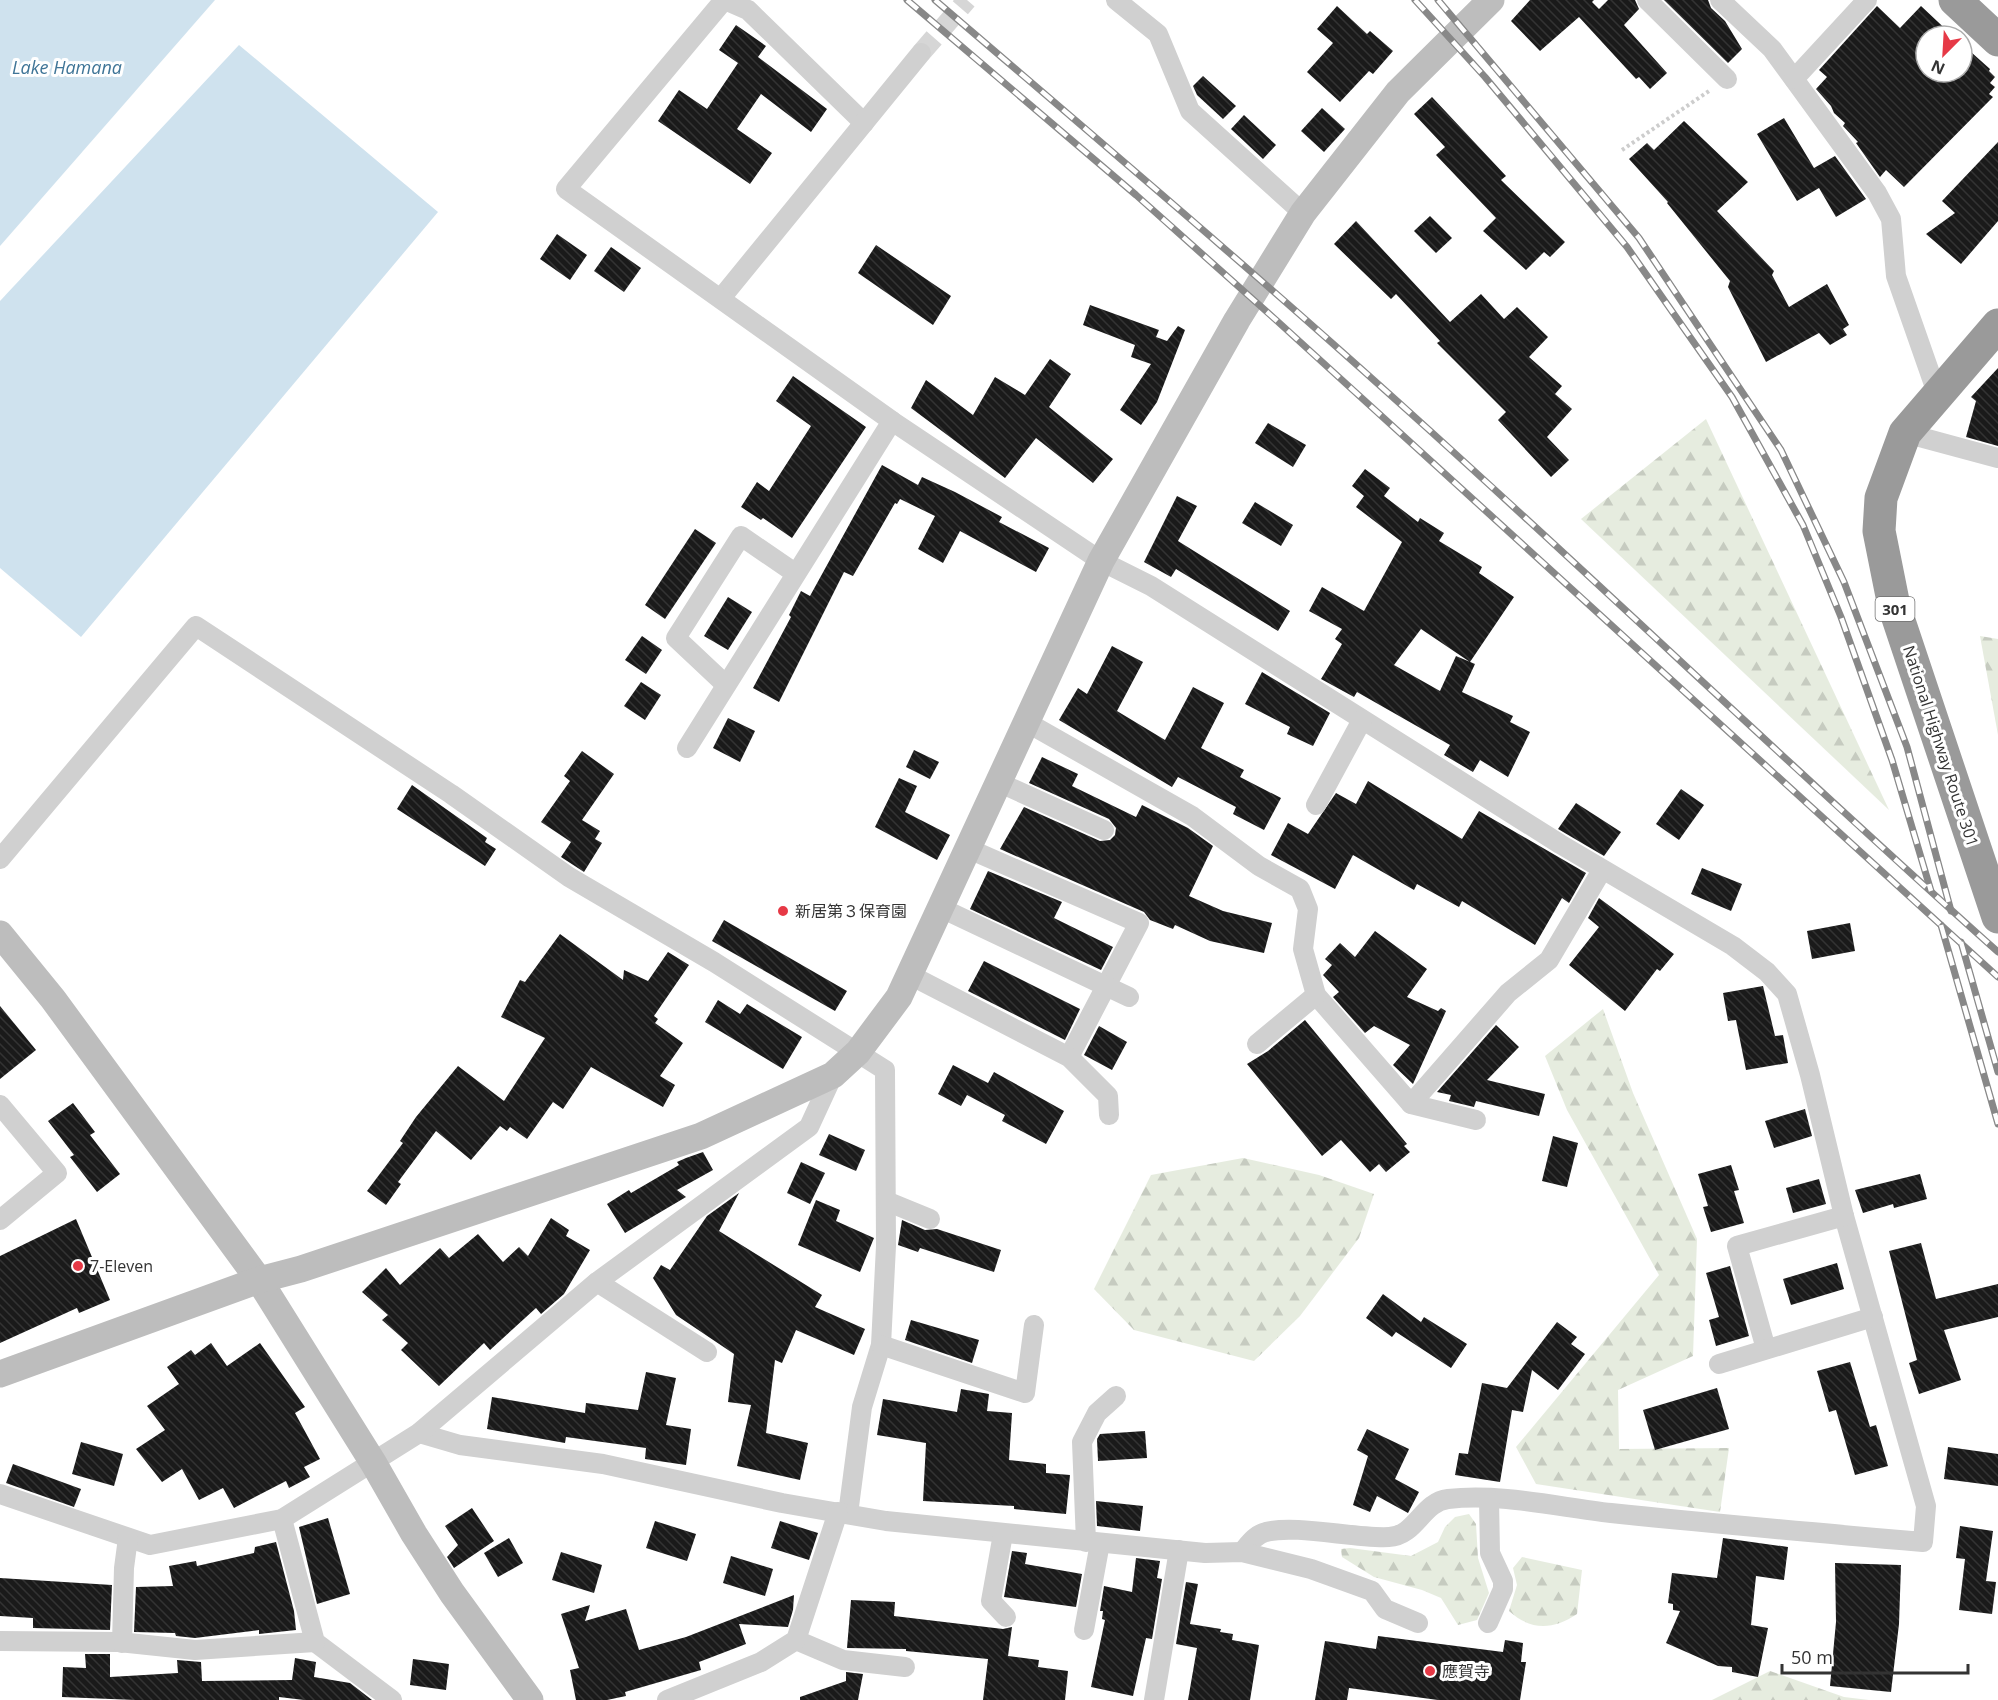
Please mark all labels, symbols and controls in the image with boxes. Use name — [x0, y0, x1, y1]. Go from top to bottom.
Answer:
north arrow — [1914, 24, 1974, 84]
water label: Lake Hamana — [12, 55, 122, 79]
text: N — [1927, 55, 1948, 80]
road number: 301 — [1876, 597, 1914, 621]
street label: National Highway Route 301 — [1898, 642, 1984, 850]
place label: 新居第３保育園 — [795, 900, 907, 922]
marker: 新居第３保育園 — [776, 904, 790, 918]
place label: 7-Eleven — [90, 1255, 153, 1277]
marker: 7-Eleven — [71, 1259, 85, 1273]
scale bar — [1782, 1637, 1968, 1675]
text: 50 m — [1791, 1645, 1833, 1669]
place label: 應賀寺 — [1442, 1660, 1490, 1682]
marker: 應賀寺 — [1423, 1664, 1437, 1678]

